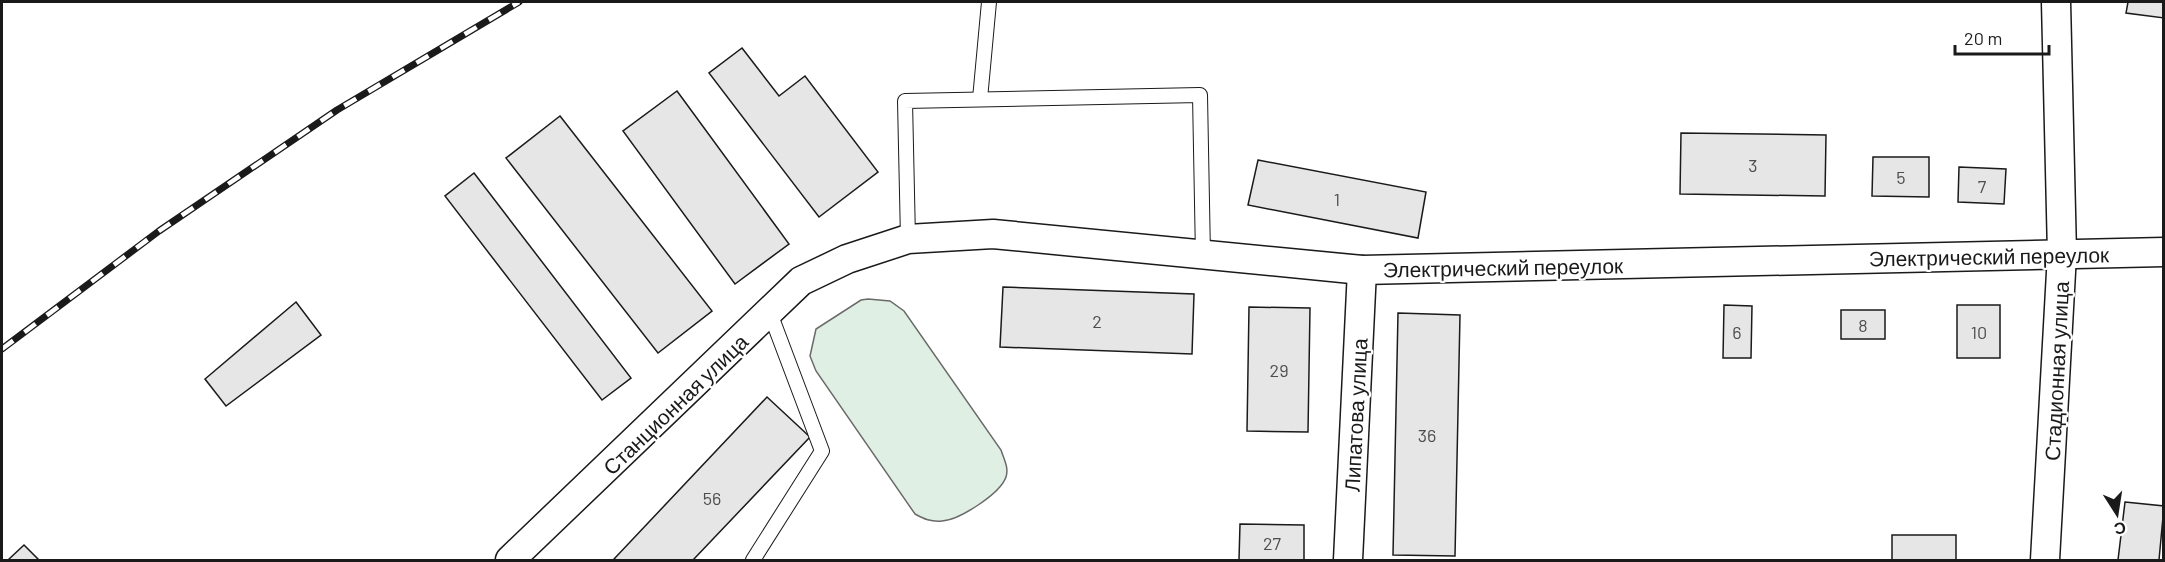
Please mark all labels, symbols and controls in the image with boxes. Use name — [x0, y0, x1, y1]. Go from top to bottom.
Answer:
scale bar — [1955, 18, 2050, 56]
text: 20 m — [1964, 27, 2002, 49]
house number: 3 — [1748, 154, 1758, 176]
house number: 5 — [1896, 166, 1906, 188]
house number: 7 — [1978, 175, 1987, 197]
house number: 1 — [1334, 188, 1340, 210]
street label: Электрический переулок — [1869, 241, 2110, 271]
street label: Электрический переулок — [1383, 252, 1624, 282]
street label: Стадионная улица — [2039, 280, 2073, 462]
house number: 2 — [1092, 310, 1102, 332]
house number: 8 — [1858, 314, 1868, 336]
house number: 6 — [1732, 321, 1742, 343]
house number: 10 — [1971, 321, 1987, 343]
street label: Станционная улица — [597, 328, 753, 479]
street label: Липатова улица — [1338, 337, 1372, 492]
house number: 29 — [1269, 359, 1289, 381]
house number: 36 — [1418, 424, 1436, 446]
north arrow — [2087, 484, 2147, 544]
house number: 56 — [703, 487, 721, 509]
text: С — [2112, 519, 2128, 540]
house number: 27 — [1263, 532, 1282, 554]

